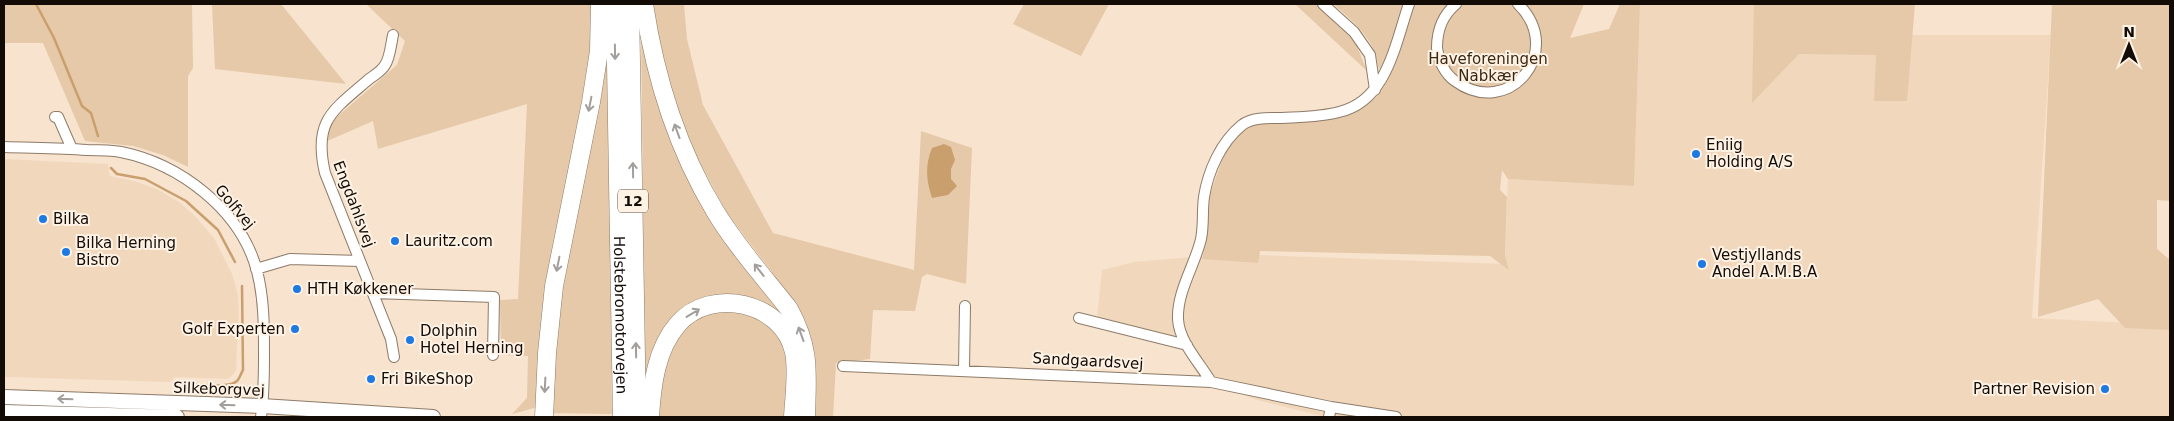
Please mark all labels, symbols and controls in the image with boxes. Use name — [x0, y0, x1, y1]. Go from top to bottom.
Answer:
north arrow — [2104, 20, 2154, 70]
text: N — [2123, 24, 2135, 40]
one-way arrow — [611, 44, 620, 60]
park label: Haveforeningen Nabkær — [1428, 50, 1548, 85]
one-way arrow — [585, 96, 595, 112]
one-way arrow — [672, 124, 681, 139]
place label: Eniig Holding A/S — [1706, 136, 1793, 171]
marker: Eniig Holding A/S — [1690, 148, 1702, 160]
street label: Engdahlsvej — [329, 158, 379, 250]
one-way arrow — [628, 162, 638, 178]
street label: Golfvej — [211, 181, 259, 233]
road number: 12 — [618, 190, 648, 212]
place label: Bilka — [53, 210, 89, 228]
marker: Bilka — [37, 213, 49, 225]
place label: Lauritz.com — [405, 232, 493, 250]
place label: Bilka Herning Bistro — [76, 234, 176, 269]
marker: Lauritz.com — [389, 235, 401, 247]
street label: Holstebromotorvejen — [610, 236, 631, 394]
marker: Bilka Herning Bistro — [60, 246, 72, 258]
place label: Vestjyllands Andel A.M.B.A — [1712, 246, 1818, 281]
one-way arrow — [553, 255, 562, 271]
marker: Vestjyllands Andel A.M.B.A — [1696, 258, 1708, 270]
one-way arrow — [754, 263, 764, 277]
place label: HTH Køkkener — [307, 280, 414, 298]
marker: HTH Køkkener — [291, 283, 303, 295]
one-way arrow — [685, 308, 699, 318]
place label: Golf Experten — [182, 320, 285, 338]
place label: Dolphin Hotel Herning — [420, 322, 524, 357]
marker: Golf Experten — [289, 323, 301, 335]
one-way arrow — [796, 327, 805, 342]
marker: Dolphin Hotel Herning — [404, 334, 416, 346]
one-way arrow — [631, 342, 641, 358]
street label: Sandgaardsvej — [1032, 349, 1144, 373]
place label: Fri BikeShop — [381, 370, 473, 388]
marker: Fri BikeShop — [365, 373, 377, 385]
one-way arrow — [540, 377, 549, 393]
street label: Silkeborgvej — [173, 378, 265, 400]
place label: Partner Revision — [1973, 380, 2095, 398]
marker: Partner Revision — [2099, 383, 2111, 395]
one-way arrow — [57, 395, 73, 404]
one-way arrow — [220, 400, 236, 410]

